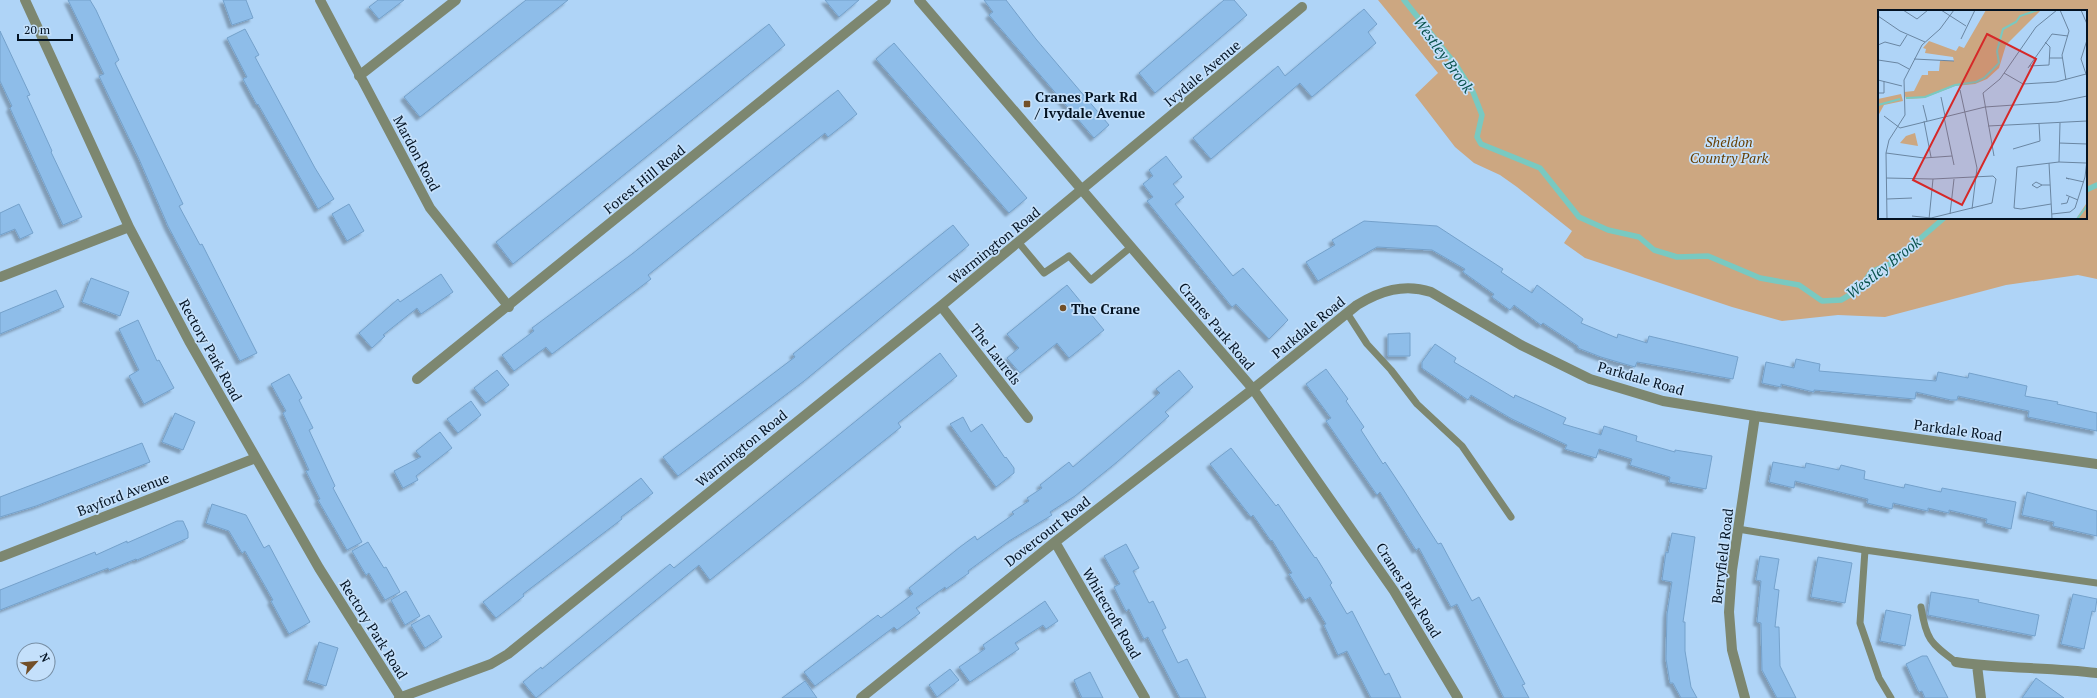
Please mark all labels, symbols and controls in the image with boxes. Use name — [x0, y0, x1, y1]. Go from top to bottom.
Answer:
inset map — [1878, 10, 2087, 219]
water label: Westley Brook — [1409, 12, 1479, 97]
scale bar — [18, 16, 72, 42]
text: 20 m — [24, 22, 51, 37]
street label: Ivydale Avenue — [1160, 35, 1244, 111]
place label: Cranes Park Rd / Ivydale Avenue — [1034, 87, 1146, 122]
marker: Cranes Park Rd / Ivydale Avenue — [1022, 99, 1032, 109]
street label: Mardon Road — [389, 112, 445, 194]
park label: Sheldon Country Park — [1690, 132, 1769, 167]
street label: Forest Hill Road — [599, 140, 689, 218]
street label: Warmington Road — [944, 202, 1044, 288]
water label: Westley Brook — [1841, 231, 1925, 303]
street label: Cranes Park Road — [1175, 278, 1259, 374]
street label: Parkdale Road — [1268, 292, 1349, 362]
street label: Rectory Park Road — [175, 296, 247, 405]
place label: The Crane — [1071, 299, 1141, 318]
marker: The Crane — [1058, 303, 1068, 313]
street label: The Laurels — [966, 319, 1026, 389]
street label: Parkdale Road — [1596, 357, 1686, 399]
street label: Warmington Road — [691, 405, 791, 491]
street label: Parkdale Road — [1913, 414, 2003, 446]
street label: Bayford Avenue — [74, 468, 172, 520]
street label: Dovercourt Road — [1000, 491, 1094, 570]
street label: Berryfield Road — [1707, 507, 1737, 605]
street label: Cranes Park Road — [1372, 539, 1446, 641]
street label: Whitecroft Road — [1078, 564, 1146, 662]
street label: Rectory Park Road — [336, 576, 412, 683]
north arrow — [16, 642, 56, 682]
text: N — [37, 651, 53, 665]

